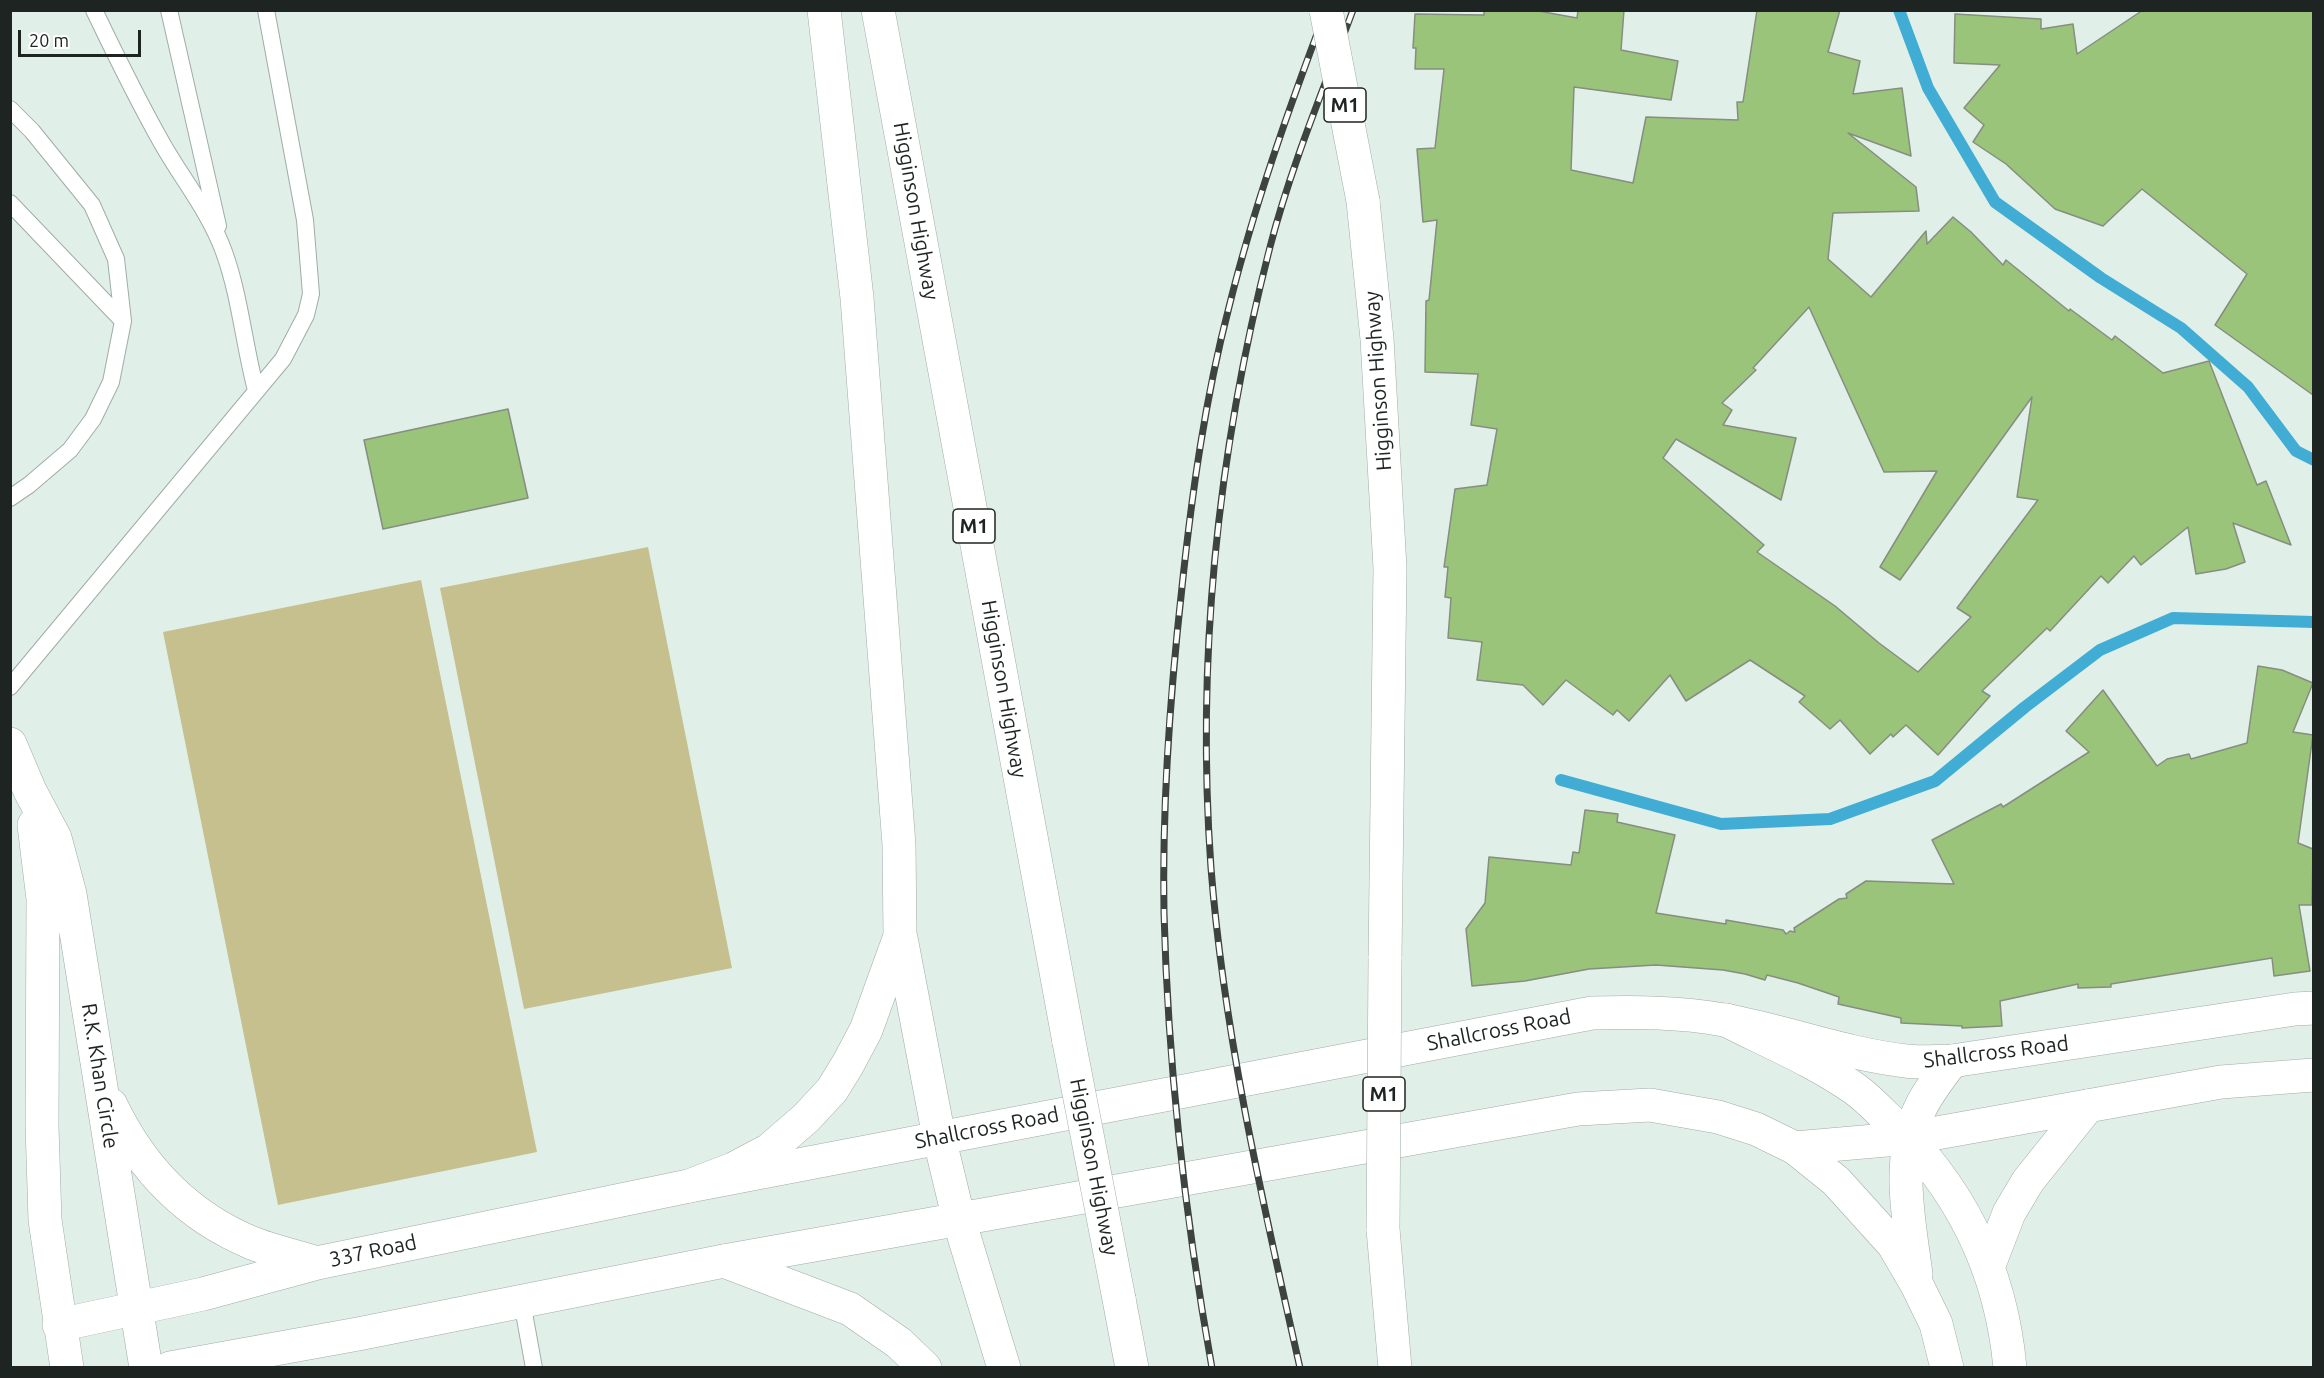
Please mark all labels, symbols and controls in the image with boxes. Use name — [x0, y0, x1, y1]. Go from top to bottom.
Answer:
scale bar — [21, 18, 144, 56]
text: 20 m — [29, 30, 69, 50]
road number: M1 — [1324, 88, 1366, 122]
street label: Higginson Highway — [888, 120, 944, 302]
street label: Higginson Highway — [1359, 290, 1397, 472]
road number: M1 — [953, 509, 995, 543]
street label: Higginson Highway — [976, 598, 1032, 780]
street label: R.K. Khan Circle — [76, 1001, 124, 1151]
street label: Shallcross Road — [1425, 1004, 1573, 1056]
street label: Shallcross Road — [1922, 1031, 2070, 1073]
street label: Higginson Highway — [1064, 1076, 1124, 1258]
road number: M1 — [1363, 1077, 1405, 1111]
street label: Shallcross Road — [913, 1102, 1061, 1154]
street label: 337 Road — [327, 1229, 419, 1273]

